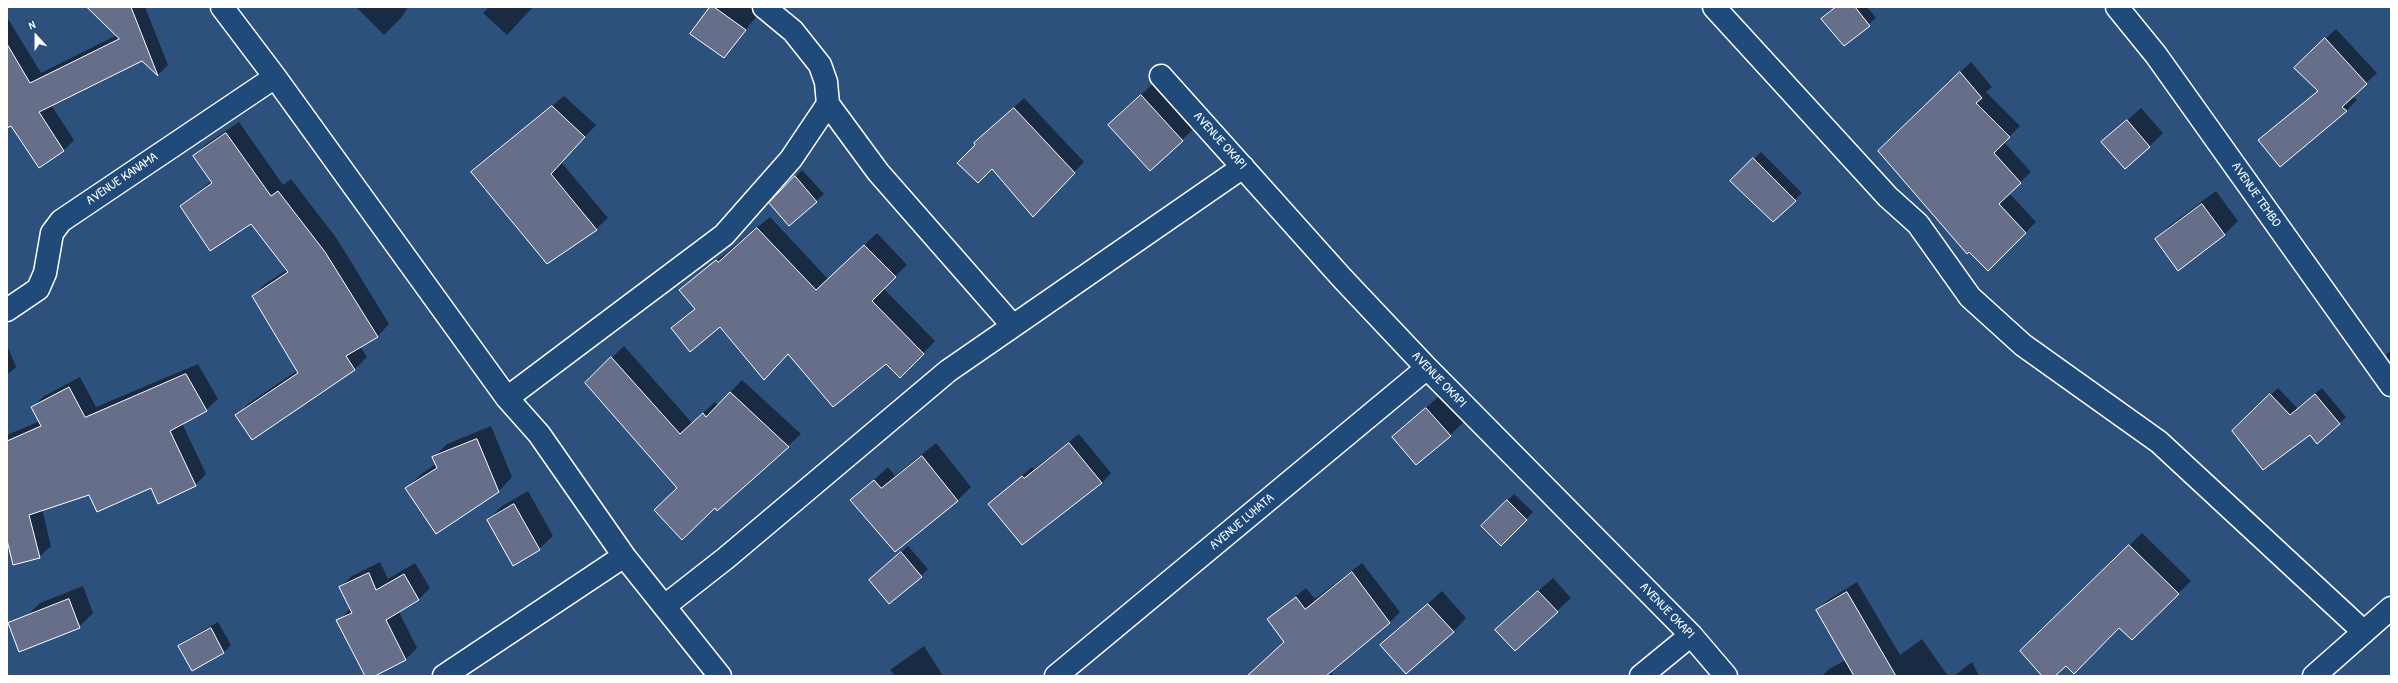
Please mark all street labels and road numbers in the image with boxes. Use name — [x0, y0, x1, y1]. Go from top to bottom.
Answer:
street label: AVENUE OKAPI — [1190, 109, 1250, 173]
street label: AVENUE KANAMA — [83, 149, 161, 209]
street label: AVENUE TEMBO — [2228, 160, 2284, 230]
street label: AVENUE OKAPI — [1408, 349, 1470, 411]
street label: AVENUE LUHATA — [1207, 491, 1277, 553]
street label: AVENUE OKAPI — [1636, 580, 1698, 642]

